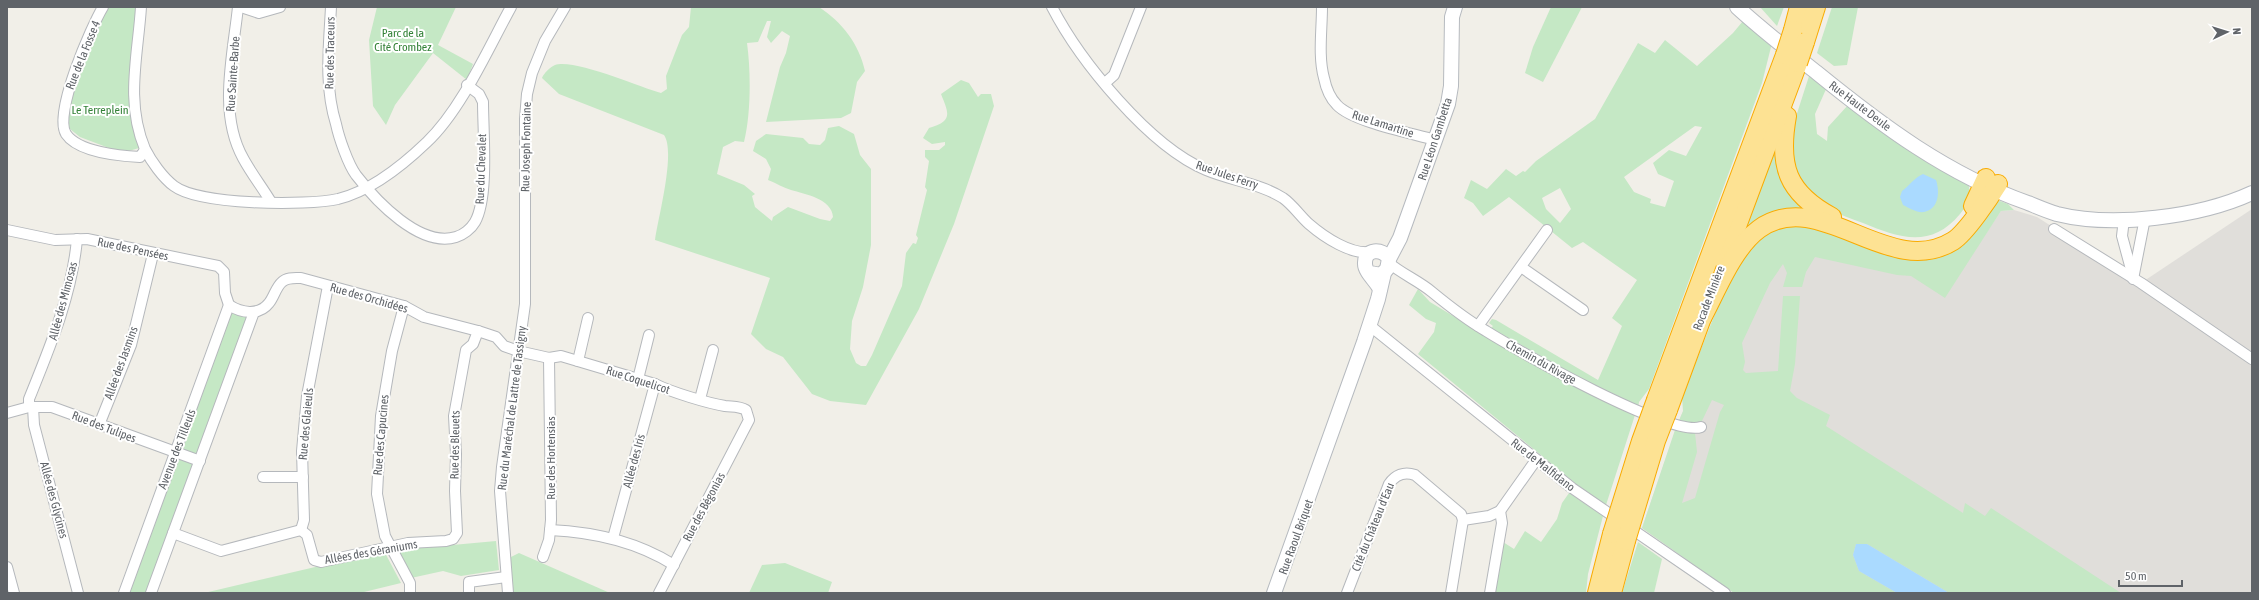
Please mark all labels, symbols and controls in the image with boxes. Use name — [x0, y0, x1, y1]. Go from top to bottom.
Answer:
north arrow — [2207, 12, 2247, 52]
street label: Rue des Traceurs — [322, 16, 338, 90]
street label: Rue de la Fosse 4 — [63, 18, 103, 92]
park label: Parc de la Cité Crombez — [374, 26, 432, 54]
text: N — [2231, 28, 2243, 35]
street label: Rue Sainte-Barbe — [223, 36, 243, 112]
street label: Rue Haute Deule — [1826, 78, 1894, 134]
street label: Rue Léon Gambetta — [1415, 96, 1455, 182]
street label: Rue Joseph Fontaine — [518, 102, 534, 192]
park label: Le Terreplein — [71, 103, 129, 117]
street label: Rue Lamartine — [1350, 107, 1416, 141]
street label: Rue du Chevalet — [473, 133, 489, 205]
street label: Rue Jules Ferry — [1194, 158, 1260, 192]
street label: Rue des Pensées — [96, 235, 170, 263]
street label: Allée des Mimosas — [46, 260, 80, 342]
street label: Rocade Minière — [1690, 264, 1728, 332]
street label: Rue des Orchidées — [329, 280, 409, 316]
street label: Allée des Jasmins — [101, 325, 141, 401]
street label: Rue du Maréchal de Lattre de Tassigny — [495, 325, 529, 491]
street label: Chemin du Rivage — [1503, 337, 1579, 387]
street label: Rue Coquelicot — [604, 363, 672, 397]
street label: Rue des Glaieuls — [296, 387, 316, 461]
street label: Rue des Capucines — [370, 394, 392, 476]
street label: Avenue des Tilleuls — [155, 407, 199, 491]
street label: Rue des Tulipes — [70, 408, 138, 446]
street label: Rue des Bleuets — [447, 410, 463, 480]
street label: Rue des Hortensias — [544, 416, 558, 500]
street label: Allée des Iris — [620, 433, 648, 489]
street label: Rue de Malfidano — [1508, 436, 1578, 495]
street label: Allée des Glycines — [37, 460, 71, 540]
street label: Rue des Bégonias — [680, 470, 728, 544]
street label: Cité du Château d'Eau — [1349, 480, 1397, 573]
street label: Rue Raoul Briquet — [1276, 497, 1316, 577]
street label: Allées des Géraniums — [324, 537, 418, 567]
scale bar — [2119, 562, 2182, 588]
text: 50 m — [2125, 569, 2147, 583]

